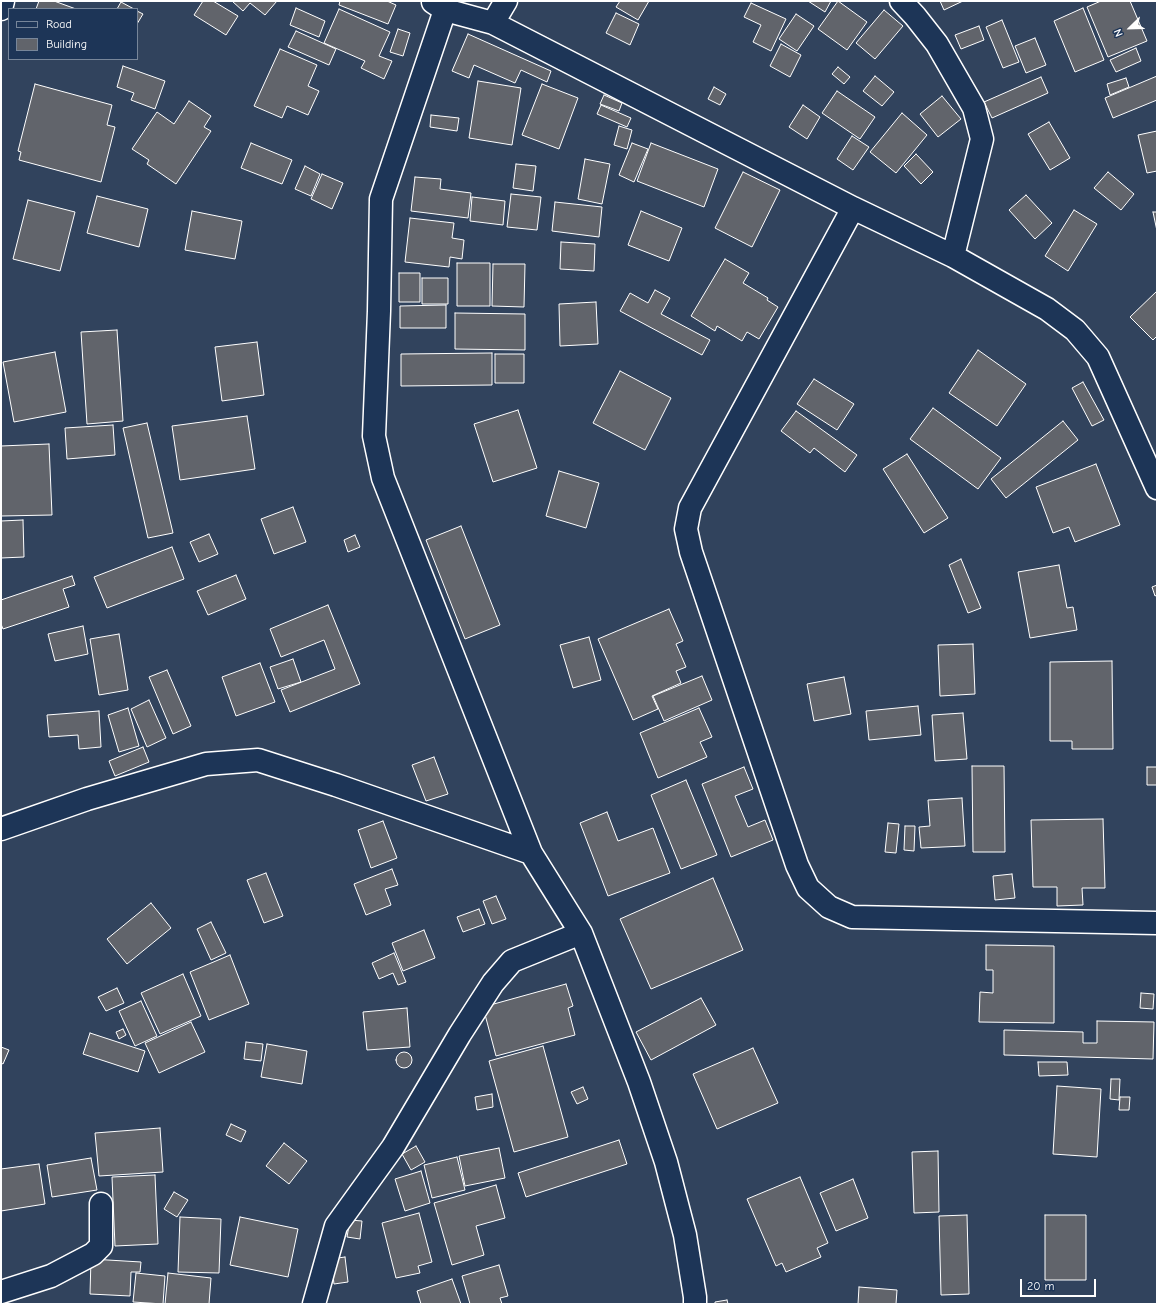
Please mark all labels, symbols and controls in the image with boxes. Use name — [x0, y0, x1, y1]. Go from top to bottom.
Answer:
legend — [8, 8, 138, 60]
north arrow — [1110, 8, 1150, 48]
text: Road — [46, 17, 72, 31]
text: N — [1111, 27, 1126, 39]
text: Building — [46, 37, 87, 51]
scale bar — [1022, 1271, 1098, 1297]
text: 20 m — [1027, 1279, 1055, 1293]

